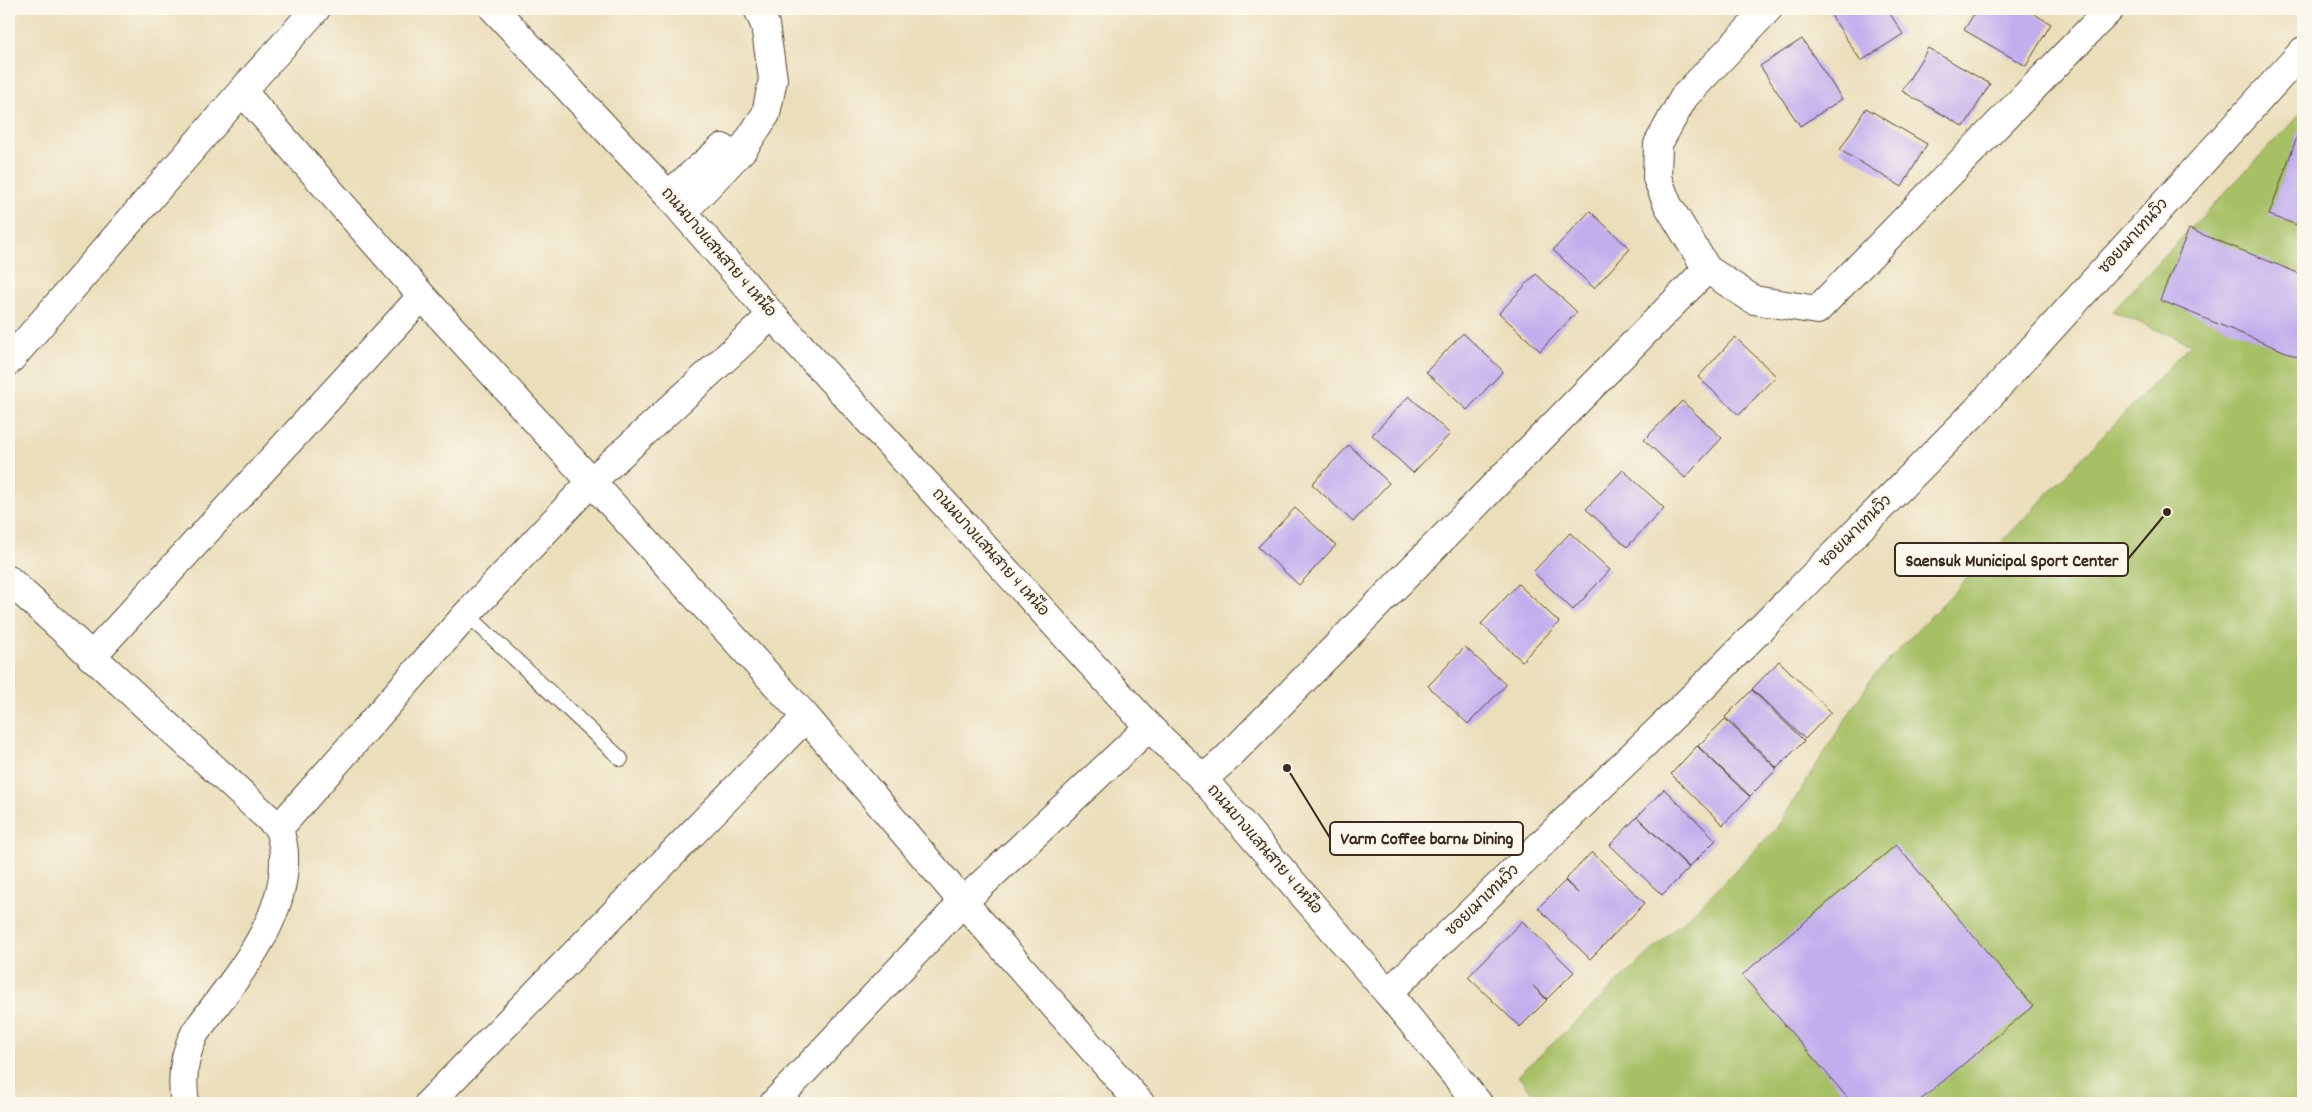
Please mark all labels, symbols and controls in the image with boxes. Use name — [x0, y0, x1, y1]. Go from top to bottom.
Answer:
street label: ถนนบางแสนสาย 4 เหนือ — [655, 181, 783, 323]
street label: ซอยเมาเทนวิว — [2093, 193, 2174, 280]
street label: ถนนบางแสนสาย 4 เหนือ — [926, 482, 1056, 622]
street label: ซอยเมาเทนวิว — [1814, 490, 1898, 574]
callout: Saensuk Municipal Sport Center — [1895, 543, 2128, 576]
text: Saensuk Municipal Sport Center — [1905, 550, 2119, 575]
street label: ถนนบางแสนสาย 4 เหนือ — [1201, 778, 1329, 920]
callout: Varm Coffee barn& Dining — [1330, 822, 1523, 855]
text: Varm Coffee barn& Dining — [1341, 828, 1514, 853]
street label: ซอยเมาเทนวิว — [1440, 859, 1525, 942]

